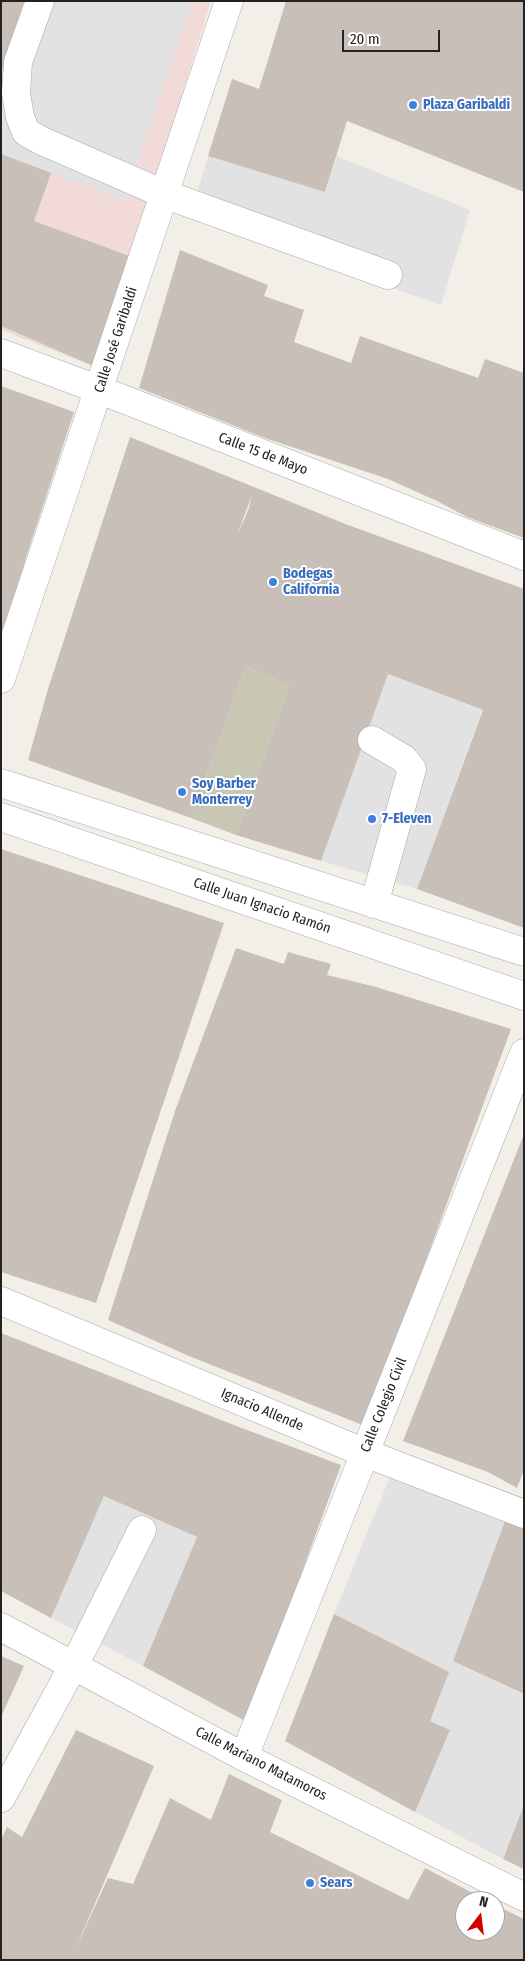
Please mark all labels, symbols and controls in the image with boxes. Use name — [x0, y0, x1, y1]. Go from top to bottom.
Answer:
scale bar — [345, 20, 442, 52]
text: 20 m — [350, 30, 380, 48]
place label: Plaza Garibaldi — [423, 97, 510, 113]
marker: Plaza Garibaldi — [407, 99, 419, 111]
street label: Calle José Garibaldi — [91, 285, 141, 395]
street label: Calle 15 de Mayo — [216, 429, 310, 479]
place label: Bodegas California — [283, 566, 339, 598]
marker: Bodegas California — [267, 576, 279, 588]
place label: Soy Barber Monterrey — [192, 776, 256, 809]
marker: Soy Barber Monterrey — [176, 786, 188, 798]
place label: 7-Eleven — [382, 811, 431, 827]
marker: 7-Eleven — [366, 813, 378, 825]
street label: Calle Juan Ignacio Ramón — [191, 875, 333, 937]
street label: Calle Colegio Civil — [357, 1355, 411, 1455]
street label: Ignacio Allende — [218, 1385, 306, 1435]
street label: Calle Mariano Matamoros — [192, 1723, 330, 1805]
place label: Sears — [320, 1875, 352, 1891]
marker: Sears — [304, 1877, 316, 1889]
north arrow — [455, 1891, 505, 1941]
text: N — [477, 1893, 490, 1911]

